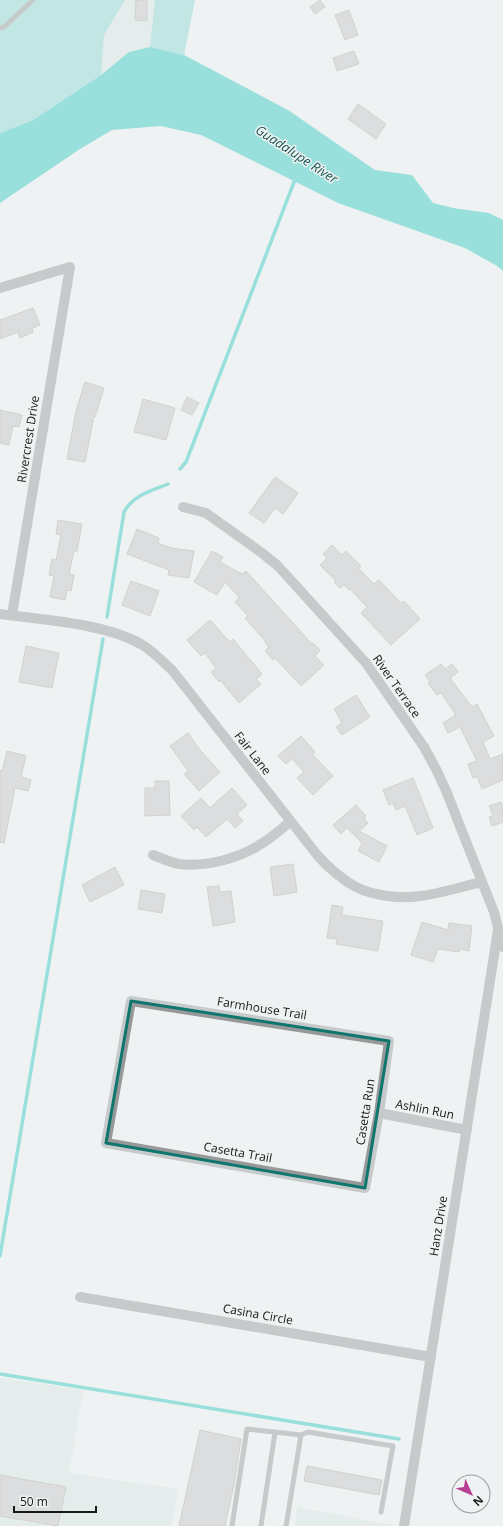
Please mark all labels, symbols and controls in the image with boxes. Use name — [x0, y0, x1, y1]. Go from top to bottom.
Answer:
water label: Guadalupe River — [252, 121, 342, 188]
street label: Rivercrest Drive — [13, 394, 43, 484]
street label: River Terrace — [369, 651, 425, 721]
street label: Fair Lane — [231, 728, 276, 779]
street label: Farmhouse Trail — [216, 993, 308, 1023]
street label: Casetta Run — [351, 1078, 379, 1146]
street label: Ashlin Run — [394, 1095, 456, 1123]
street label: Casetta Trail — [202, 1138, 274, 1166]
street label: Hanz Drive — [425, 1194, 451, 1257]
street label: Casina Circle — [221, 1299, 295, 1329]
north arrow — [451, 1474, 491, 1514]
scale bar — [14, 1488, 96, 1514]
text: 50 m — [20, 1493, 48, 1510]
text: N — [470, 1493, 487, 1510]

